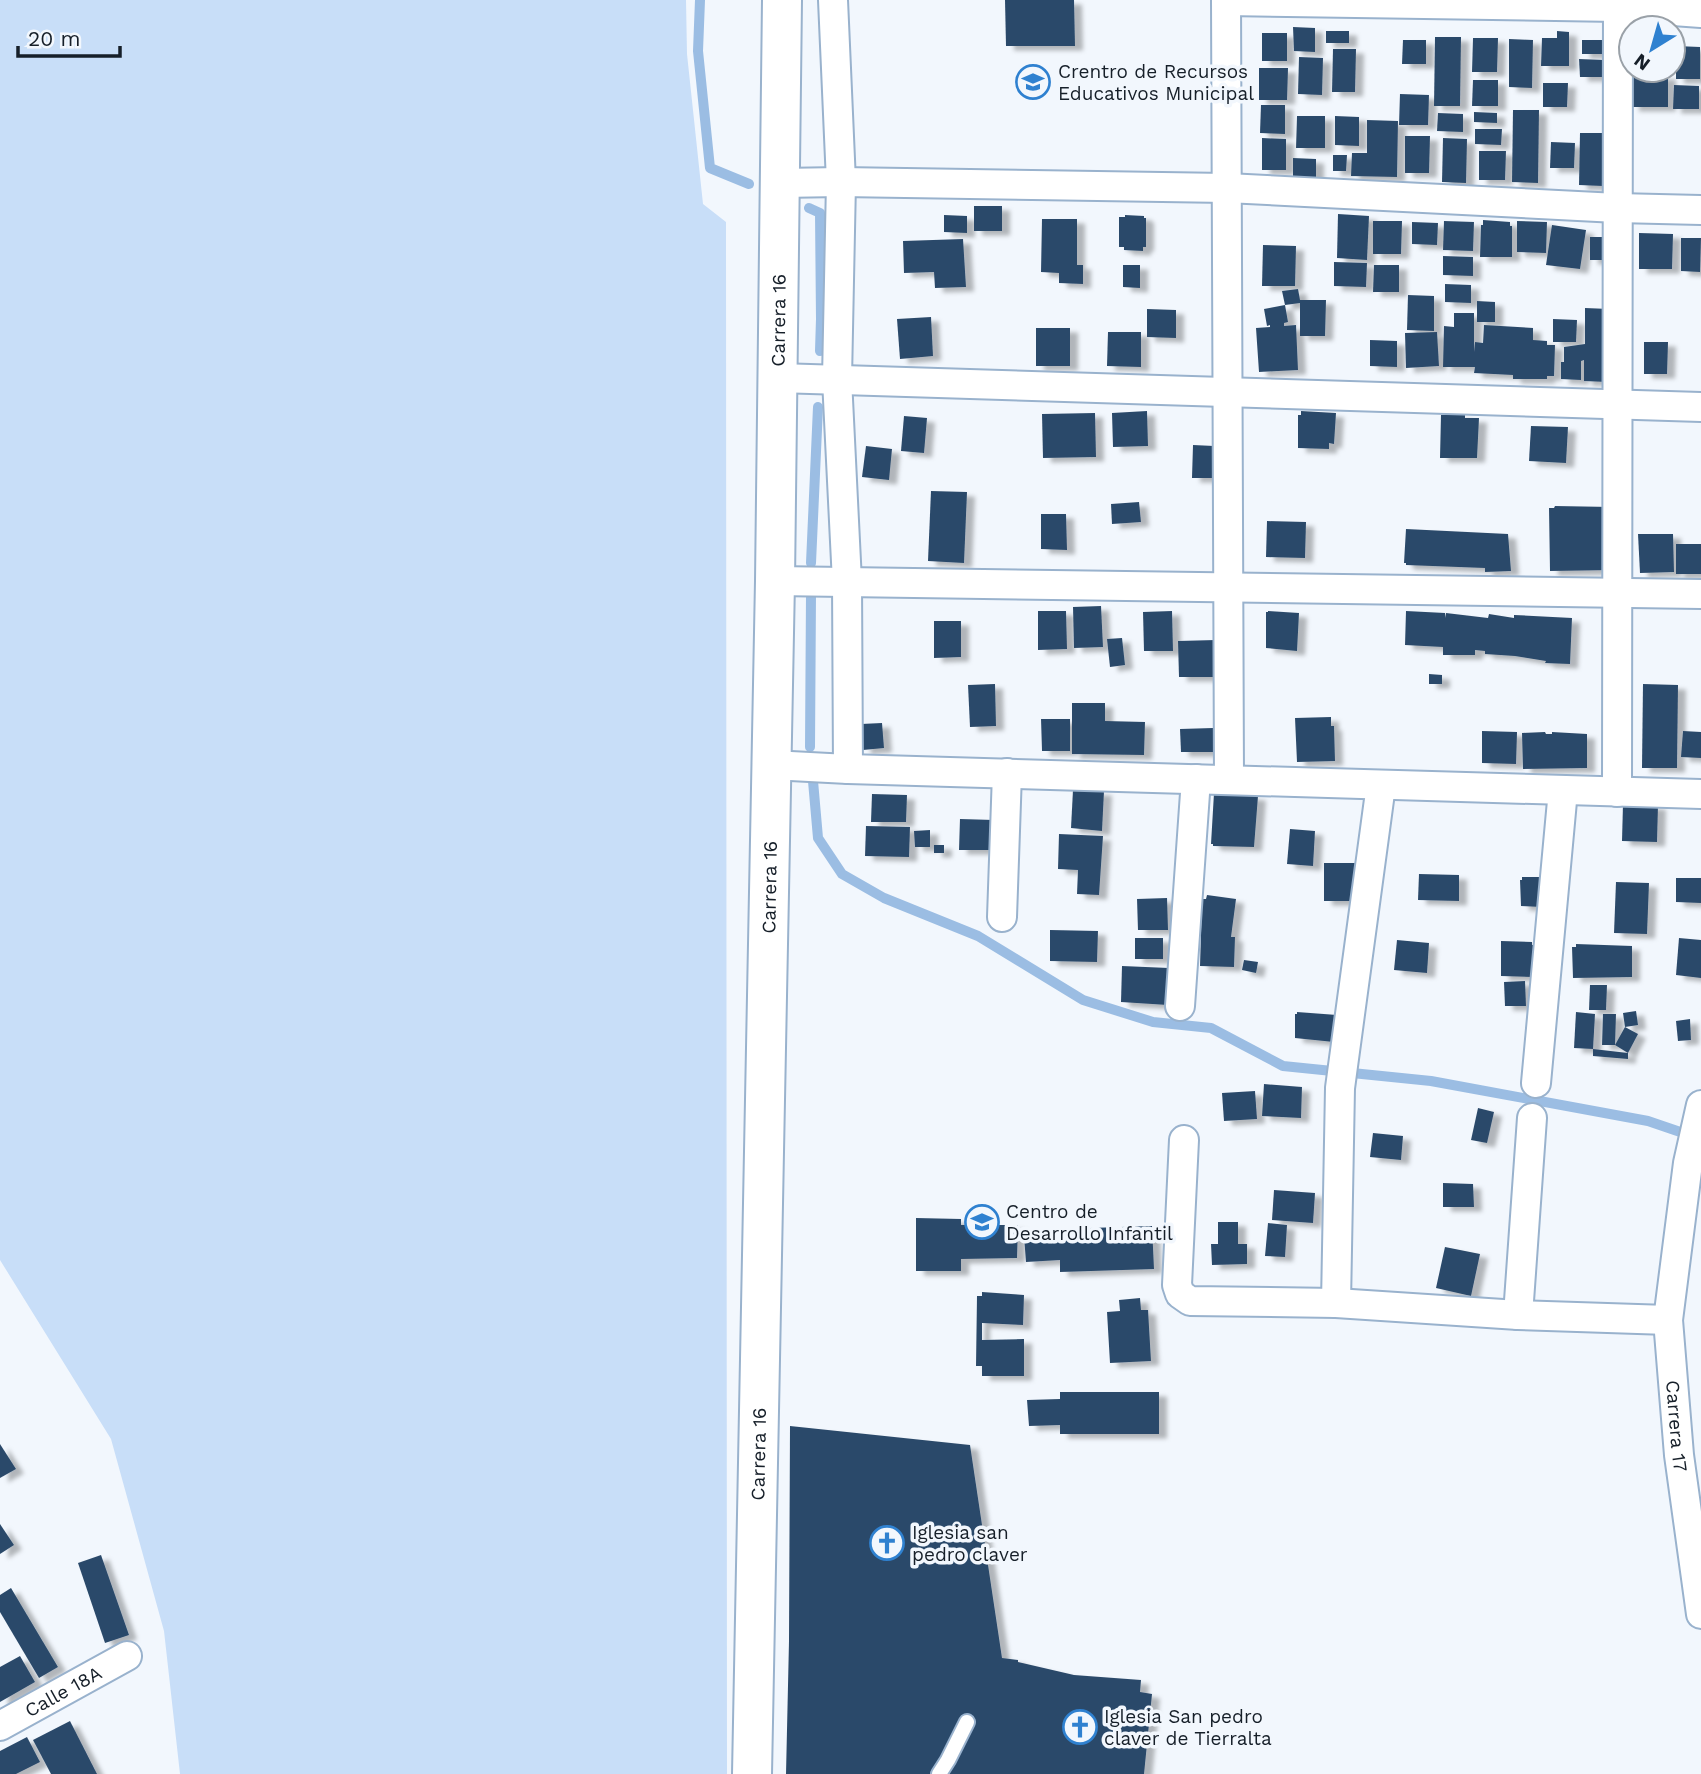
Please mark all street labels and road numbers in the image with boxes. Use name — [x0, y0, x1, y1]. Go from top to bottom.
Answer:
street label: Carrera 16 — [767, 274, 791, 367]
street label: Carrera 16 — [757, 841, 782, 934]
street label: Carrera 17 — [1661, 1379, 1692, 1473]
street label: Carrera 16 — [746, 1407, 771, 1501]
street label: Calle 18A — [21, 1661, 106, 1722]

